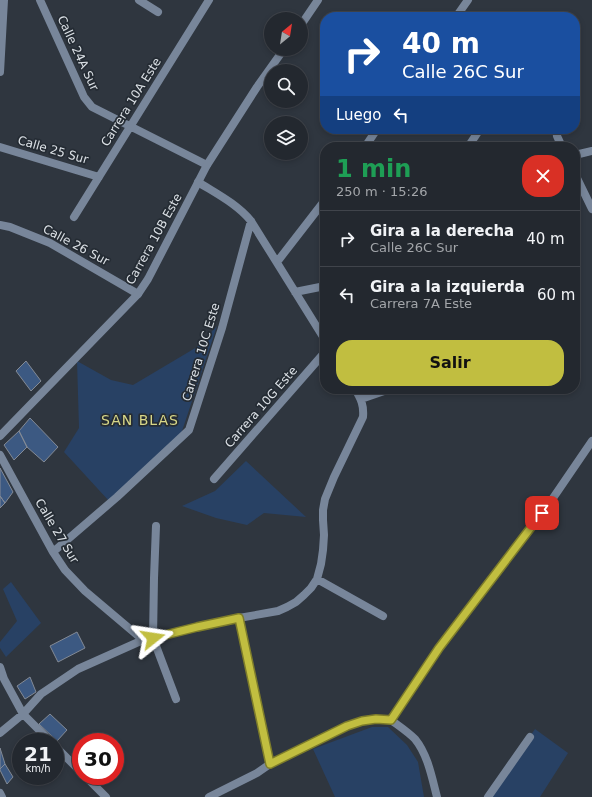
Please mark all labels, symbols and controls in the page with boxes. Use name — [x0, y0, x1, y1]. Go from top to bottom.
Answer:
north arrow — [264, 12, 308, 56]
map controls — [264, 12, 308, 160]
street label: Calle 24A Sur — [55, 13, 101, 93]
text: 40 m — [402, 27, 480, 60]
icon: right — [336, 28, 388, 80]
street label: Carrera 10A Este — [98, 55, 164, 149]
text: Calle 26C Sur — [402, 61, 524, 82]
button: search — [264, 64, 308, 108]
icon: left — [390, 104, 412, 126]
text: Luego — [336, 106, 382, 124]
button: layers — [264, 116, 308, 160]
street label: Calle 25 Sur — [16, 133, 90, 167]
text: 1 min — [336, 155, 411, 183]
button: close — [522, 155, 564, 197]
text: 250 m · 15:26 — [336, 184, 427, 199]
street label: Carrera 10B Este — [123, 191, 185, 287]
street label: Calle 26 Sur — [41, 222, 111, 268]
text: Gira a la derecha — [370, 222, 514, 240]
icon: right — [336, 228, 358, 250]
text: 40 m — [526, 230, 565, 248]
text: Calle 26C Sur — [370, 240, 458, 255]
text: Gira a la izquierda — [370, 278, 525, 296]
icon: left — [336, 284, 358, 306]
text: 60 m — [537, 286, 575, 304]
text: Carrera 7A Este — [370, 296, 472, 311]
street label: Carrera 10C Este — [179, 301, 223, 403]
button: Salir — [336, 340, 564, 386]
street label: Carrera 10G Este — [222, 364, 300, 450]
district label: SAN BLAS — [101, 412, 179, 428]
street label: Calle 27 Sur — [32, 496, 82, 566]
pin — [525, 496, 559, 530]
icon: arrive — [531, 502, 553, 524]
position arrow — [132, 617, 174, 659]
speed limit sign: 30 — [72, 733, 124, 785]
text: 21 — [24, 742, 52, 766]
text: km/h — [25, 763, 51, 774]

